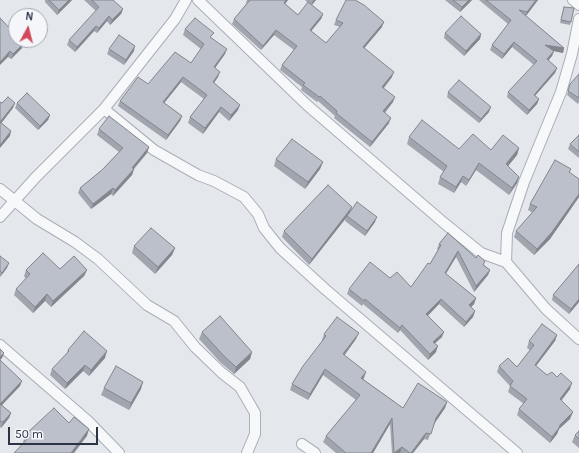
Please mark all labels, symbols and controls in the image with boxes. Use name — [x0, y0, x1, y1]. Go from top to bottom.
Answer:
north arrow — [8, 8, 48, 48]
text: N — [25, 10, 34, 24]
scale bar — [10, 419, 100, 445]
text: 50 m — [15, 427, 43, 441]

